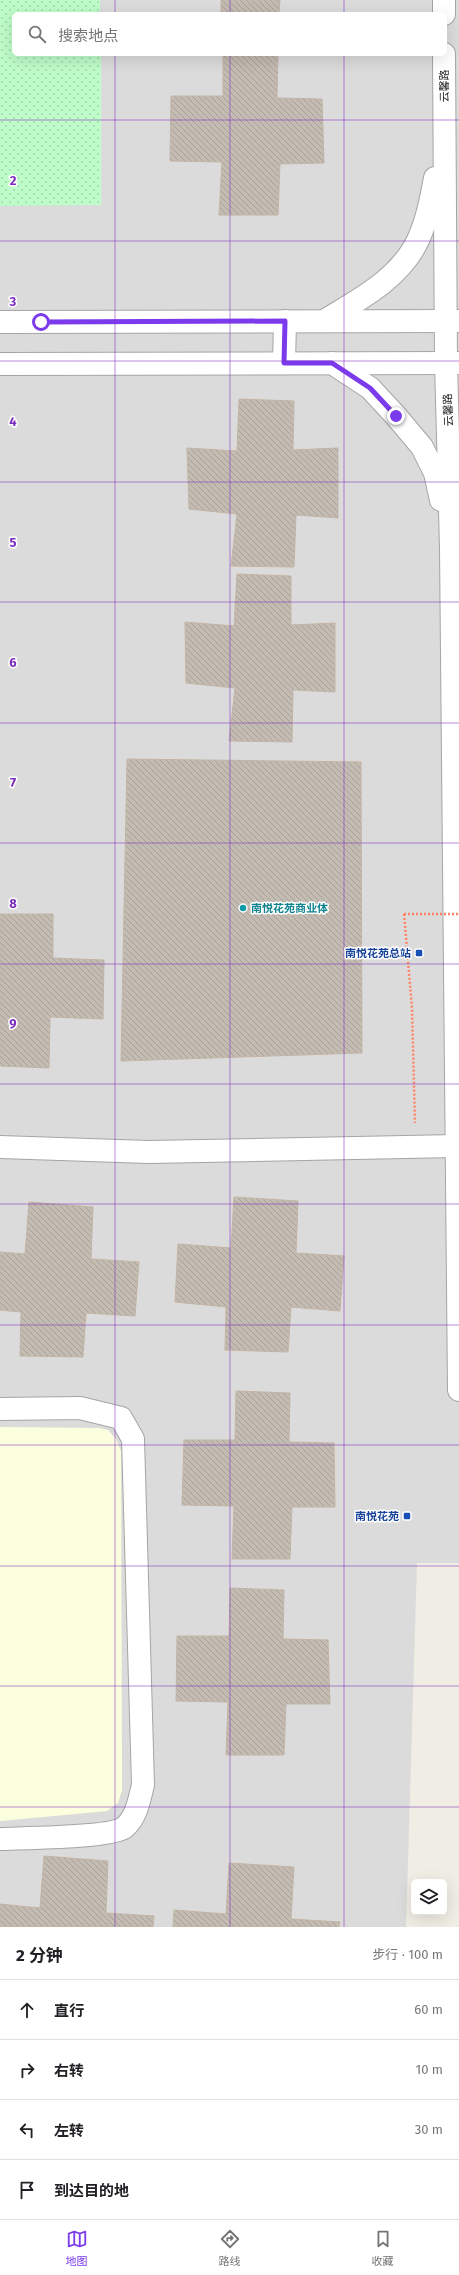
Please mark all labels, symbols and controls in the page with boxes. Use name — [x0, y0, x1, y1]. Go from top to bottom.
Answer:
search box — [12, 12, 447, 56]
icon: search — [26, 23, 48, 45]
text: 搜索地点 — [58, 27, 118, 45]
street label: 云馨路 — [438, 70, 451, 103]
text: 2 — [10, 173, 17, 188]
text: 3 — [9, 294, 17, 309]
route start — [32, 313, 50, 331]
street label: 云馨路 — [441, 393, 456, 427]
route end — [387, 407, 405, 425]
text: 4 — [9, 414, 17, 429]
text: 5 — [10, 535, 17, 550]
text: 6 — [9, 655, 17, 670]
text: 7 — [10, 775, 16, 790]
text: 8 — [9, 896, 17, 911]
place label: 南悦花苑商业体 — [251, 902, 328, 915]
marker: 南悦花苑商业体 — [238, 903, 248, 913]
place label: 南悦花苑总站 — [345, 947, 411, 960]
marker: 南悦花苑总站 — [414, 948, 424, 958]
text: 9 — [9, 1016, 17, 1031]
place label: 南悦花苑 — [355, 1510, 399, 1523]
marker: 南悦花苑 — [402, 1511, 412, 1521]
map controls — [411, 1879, 447, 1915]
button: layers — [411, 1879, 447, 1915]
text: 2 分钟 — [16, 1945, 63, 1966]
text: 步行 · 100 m — [372, 1947, 443, 1962]
icon: ahead — [16, 1999, 38, 2021]
text: 直行 — [54, 2002, 84, 2020]
text: 60 m — [414, 2002, 443, 2017]
icon: right — [16, 2059, 38, 2081]
text: 右转 — [54, 2062, 84, 2080]
text: 10 m — [416, 2062, 443, 2077]
icon: left — [16, 2119, 38, 2141]
text: 左转 — [54, 2122, 84, 2140]
text: 30 m — [415, 2122, 443, 2137]
icon: arrive — [16, 2179, 38, 2201]
text: 到达目的地 — [54, 2182, 129, 2200]
tab: 地图 — [66, 2228, 88, 2268]
tab: 路线 — [219, 2228, 241, 2268]
tab: 收藏 — [372, 2228, 394, 2268]

